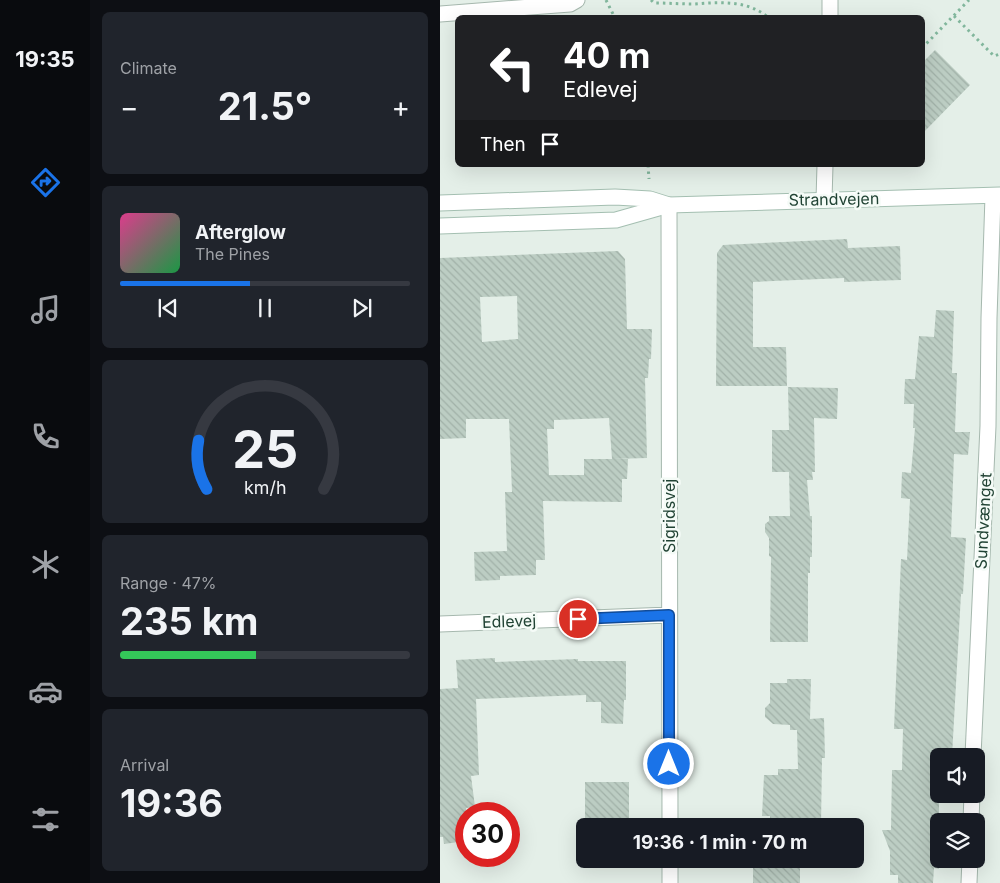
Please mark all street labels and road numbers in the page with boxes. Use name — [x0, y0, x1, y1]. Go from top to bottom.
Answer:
street label: Strandvejen — [789, 188, 879, 210]
street label: Sundvænget — [970, 472, 996, 570]
street label: Sigridsvej — [659, 479, 679, 553]
street label: Edlevej — [482, 610, 536, 632]

